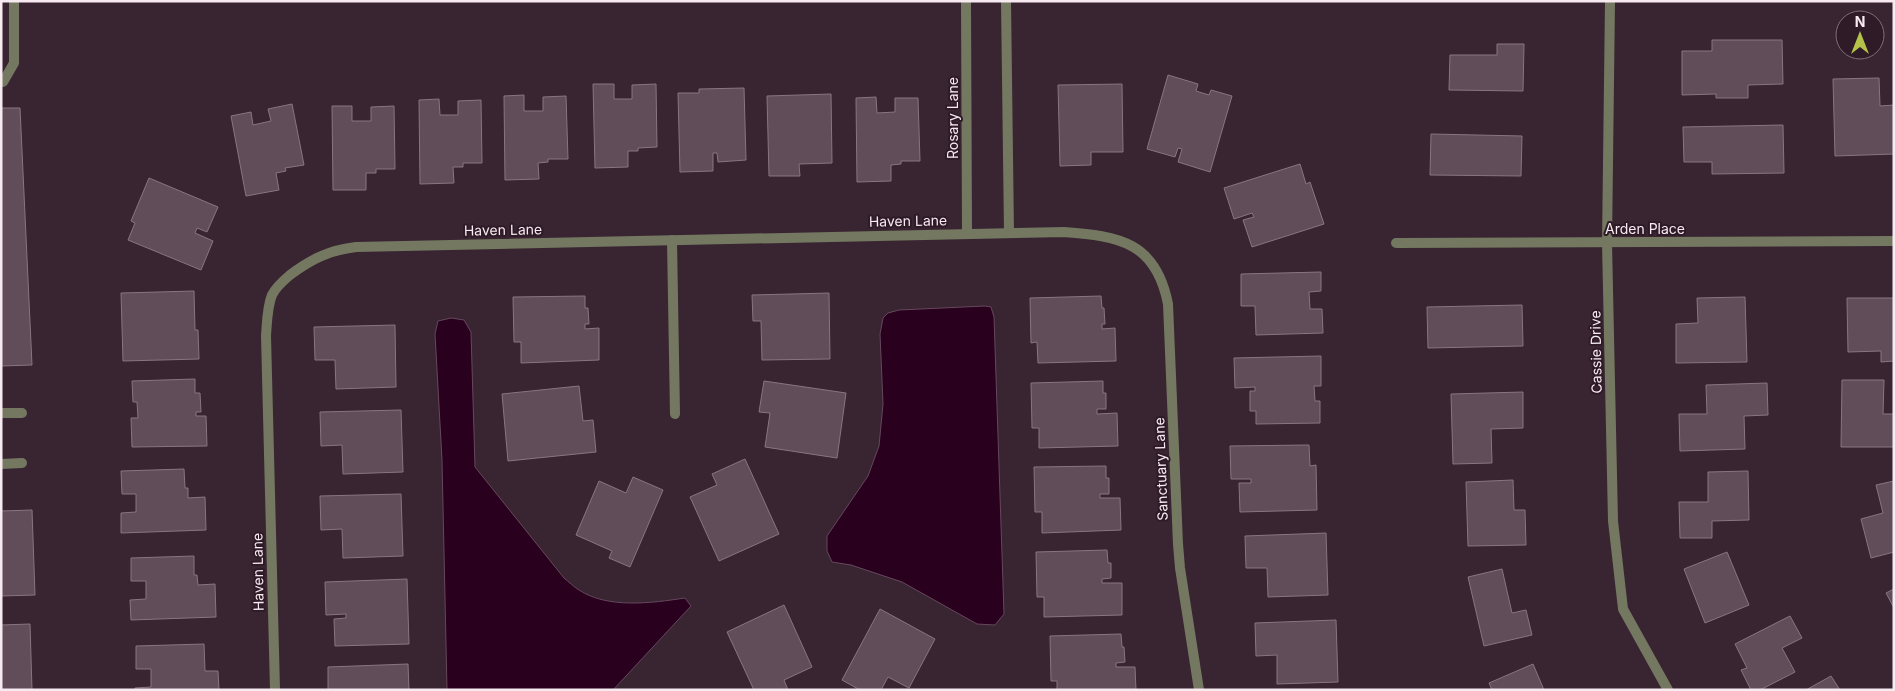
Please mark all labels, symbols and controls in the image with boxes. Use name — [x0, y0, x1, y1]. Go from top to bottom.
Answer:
north arrow — [1835, 10, 1885, 60]
text: N — [1855, 13, 1865, 30]
street label: Rosary Lane — [944, 77, 961, 159]
street label: Haven Lane — [869, 211, 947, 230]
street label: Haven Lane — [464, 220, 542, 239]
street label: Arden Place — [1605, 220, 1685, 237]
street label: Cassie Drive — [1586, 310, 1605, 394]
street label: Sanctuary Lane — [1150, 417, 1171, 521]
street label: Haven Lane — [248, 533, 267, 611]

